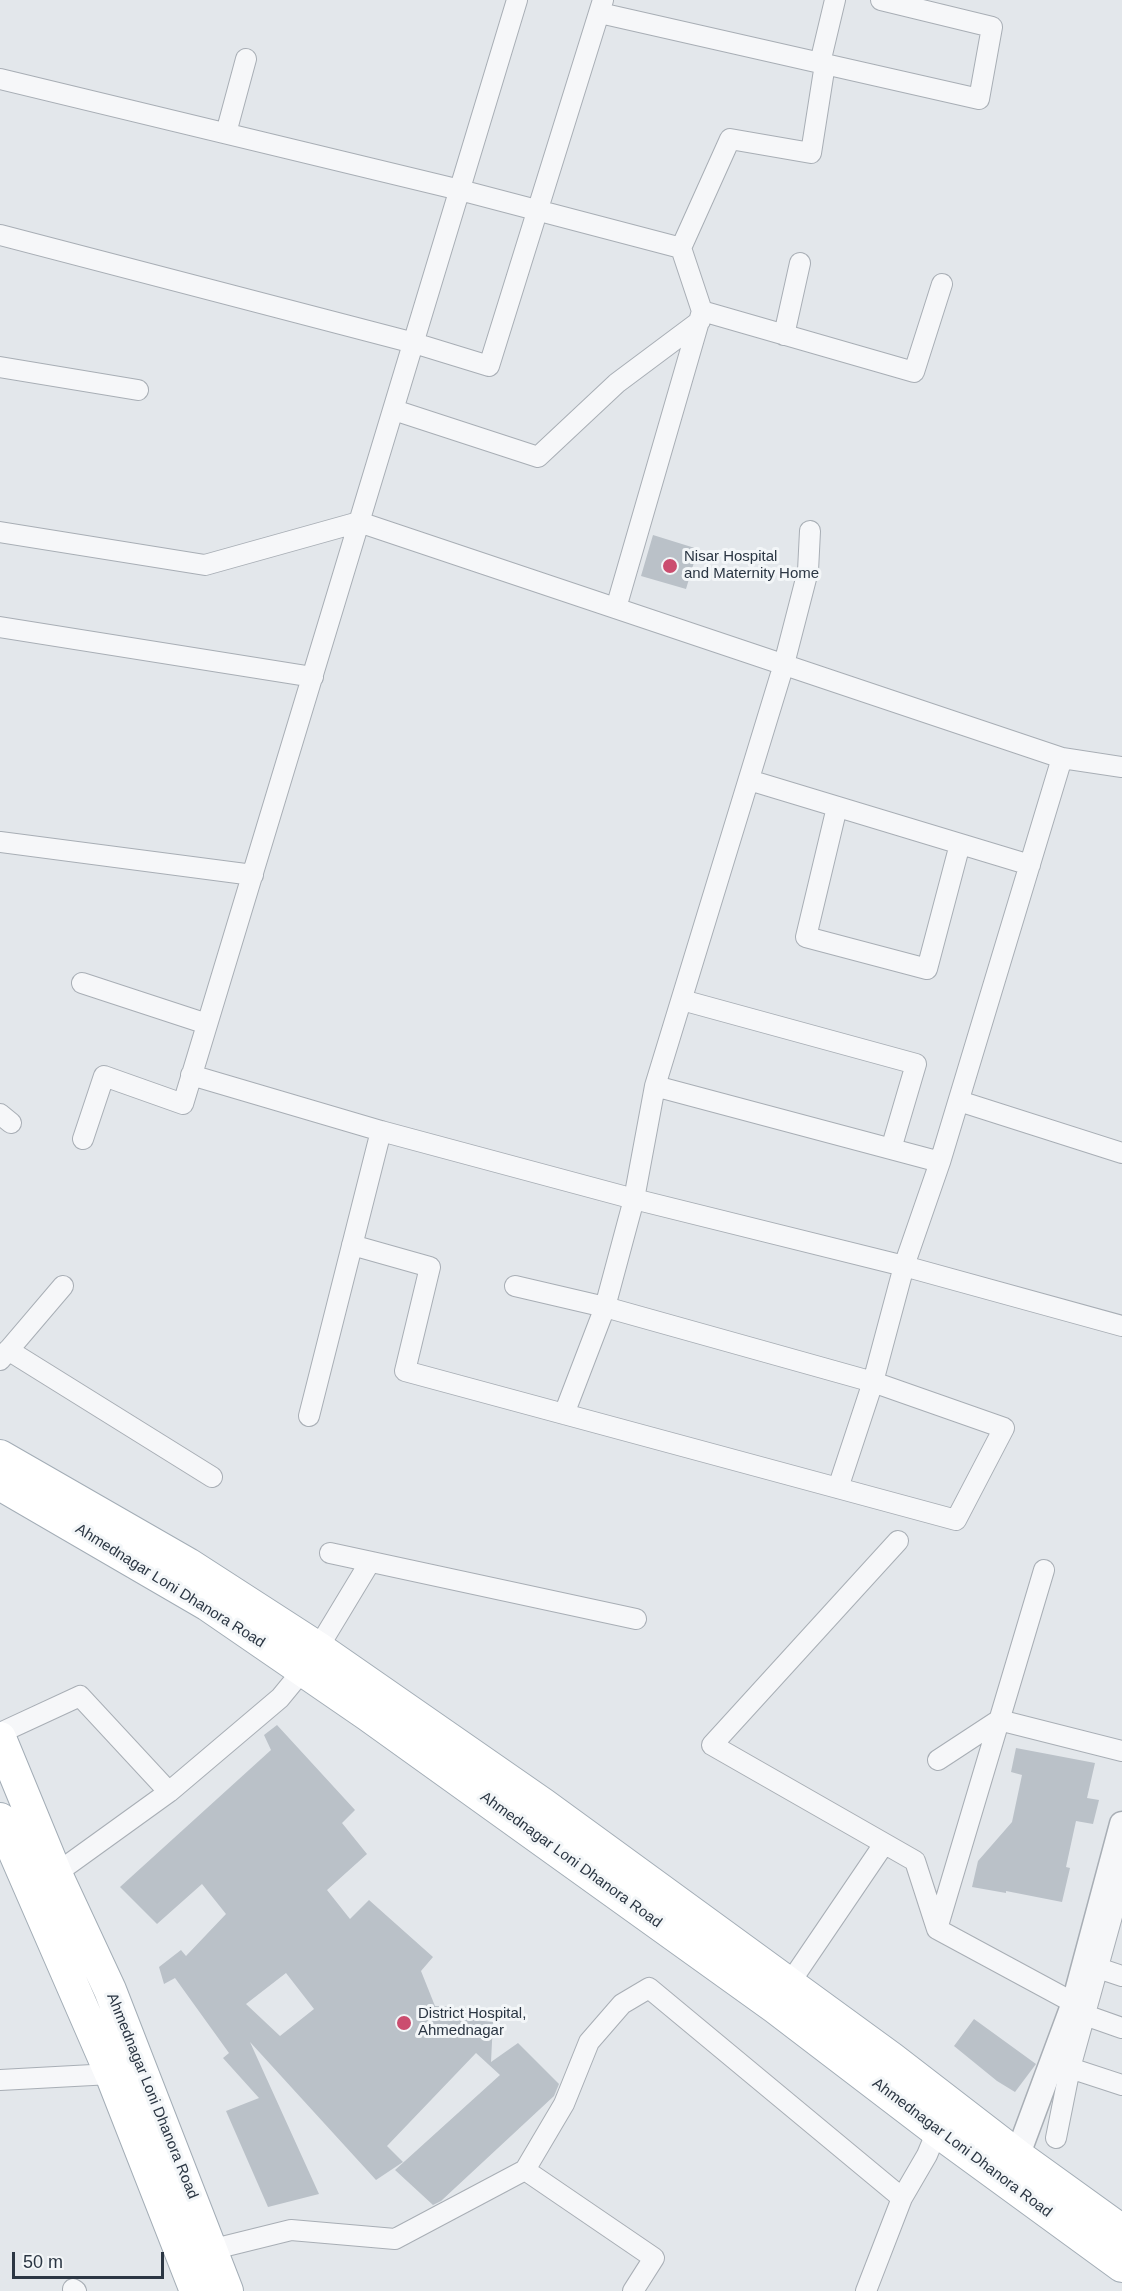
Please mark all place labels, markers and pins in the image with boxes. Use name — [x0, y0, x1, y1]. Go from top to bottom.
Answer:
place label: Nisar Hospital and Maternity Home — [684, 548, 819, 583]
marker: Nisar Hospital and Maternity Home — [661, 557, 679, 575]
place label: District Hospital, Ahmednagar — [418, 2005, 526, 2040]
marker: District Hospital, Ahmednagar — [395, 2014, 413, 2032]

